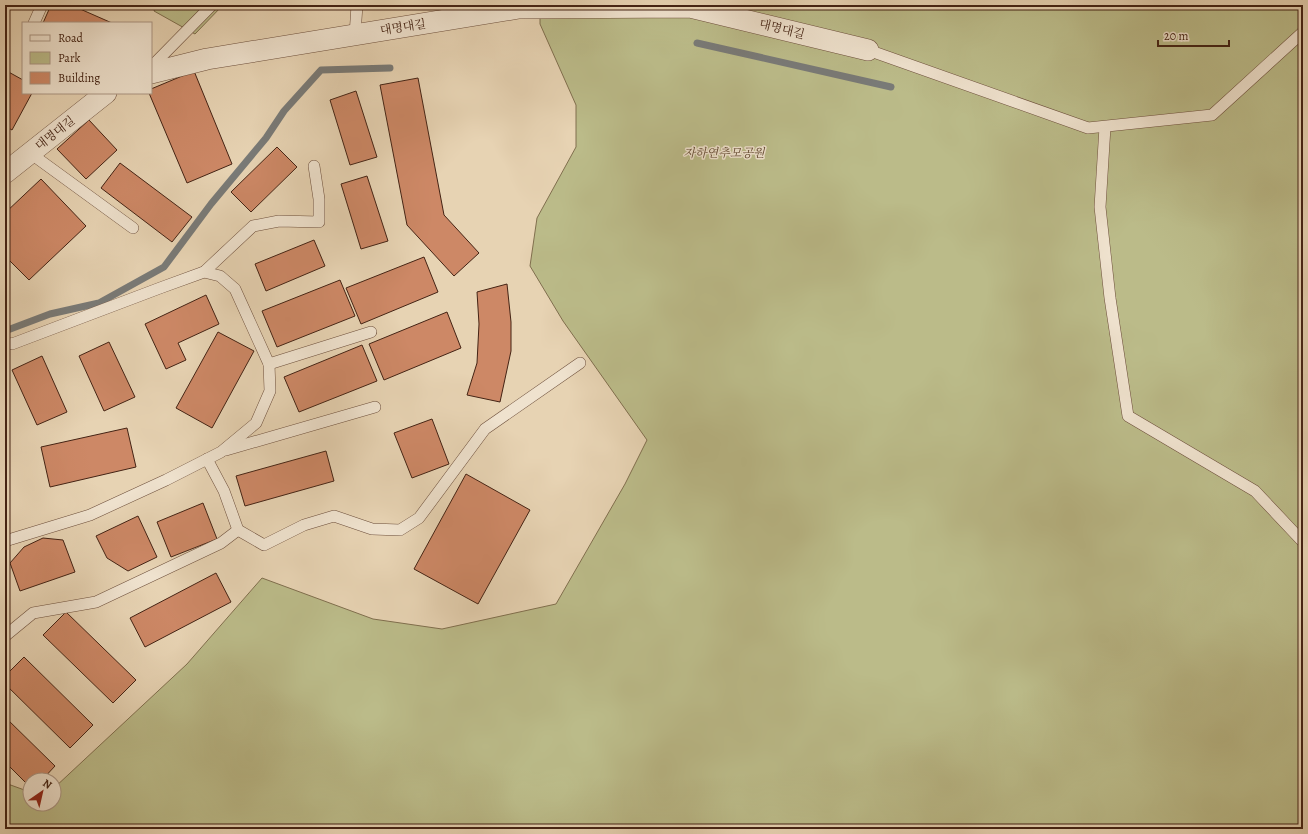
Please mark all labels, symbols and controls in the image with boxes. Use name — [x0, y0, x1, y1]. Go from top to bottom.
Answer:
street label: 대명대길 — [379, 15, 427, 39]
street label: 대명대길 — [758, 16, 806, 42]
legend — [22, 22, 152, 94]
scale bar — [1158, 22, 1229, 48]
text: 20 m — [1164, 28, 1188, 44]
text: Road — [58, 30, 84, 46]
text: Park — [58, 50, 81, 66]
text: Building — [58, 70, 100, 86]
street label: 대명대길 — [32, 112, 78, 154]
park label: 자하연추모공원 — [683, 145, 766, 161]
north arrow — [22, 772, 62, 812]
text: N — [40, 776, 55, 793]

